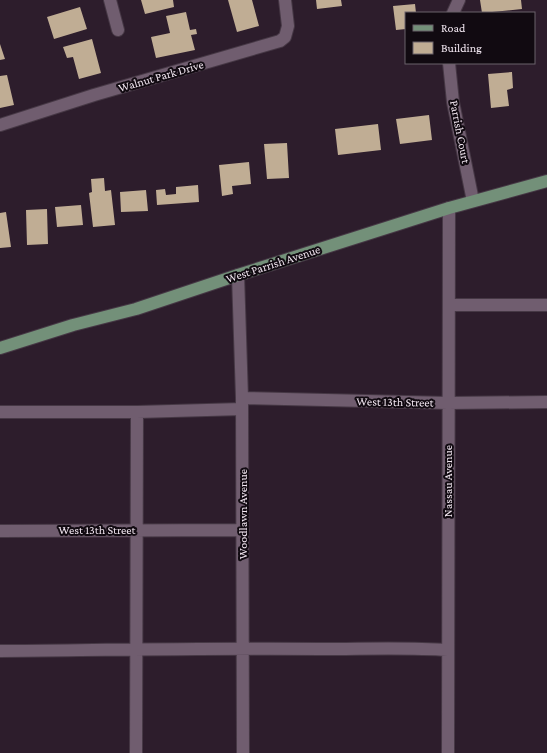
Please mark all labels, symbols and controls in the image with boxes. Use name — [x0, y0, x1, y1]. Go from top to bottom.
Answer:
legend — [405, 12, 535, 64]
text: Road — [441, 21, 466, 35]
text: Building — [441, 41, 482, 55]
street label: Walnut Park Drive — [117, 57, 205, 95]
street label: Parrish Court — [447, 99, 473, 166]
street label: West Parrish Avenue — [224, 242, 322, 286]
street label: West 13th Street — [356, 394, 435, 410]
street label: Nassau Avenue — [441, 445, 455, 517]
street label: Woodlawn Avenue — [236, 469, 250, 559]
street label: West 13th Street — [58, 523, 137, 537]

